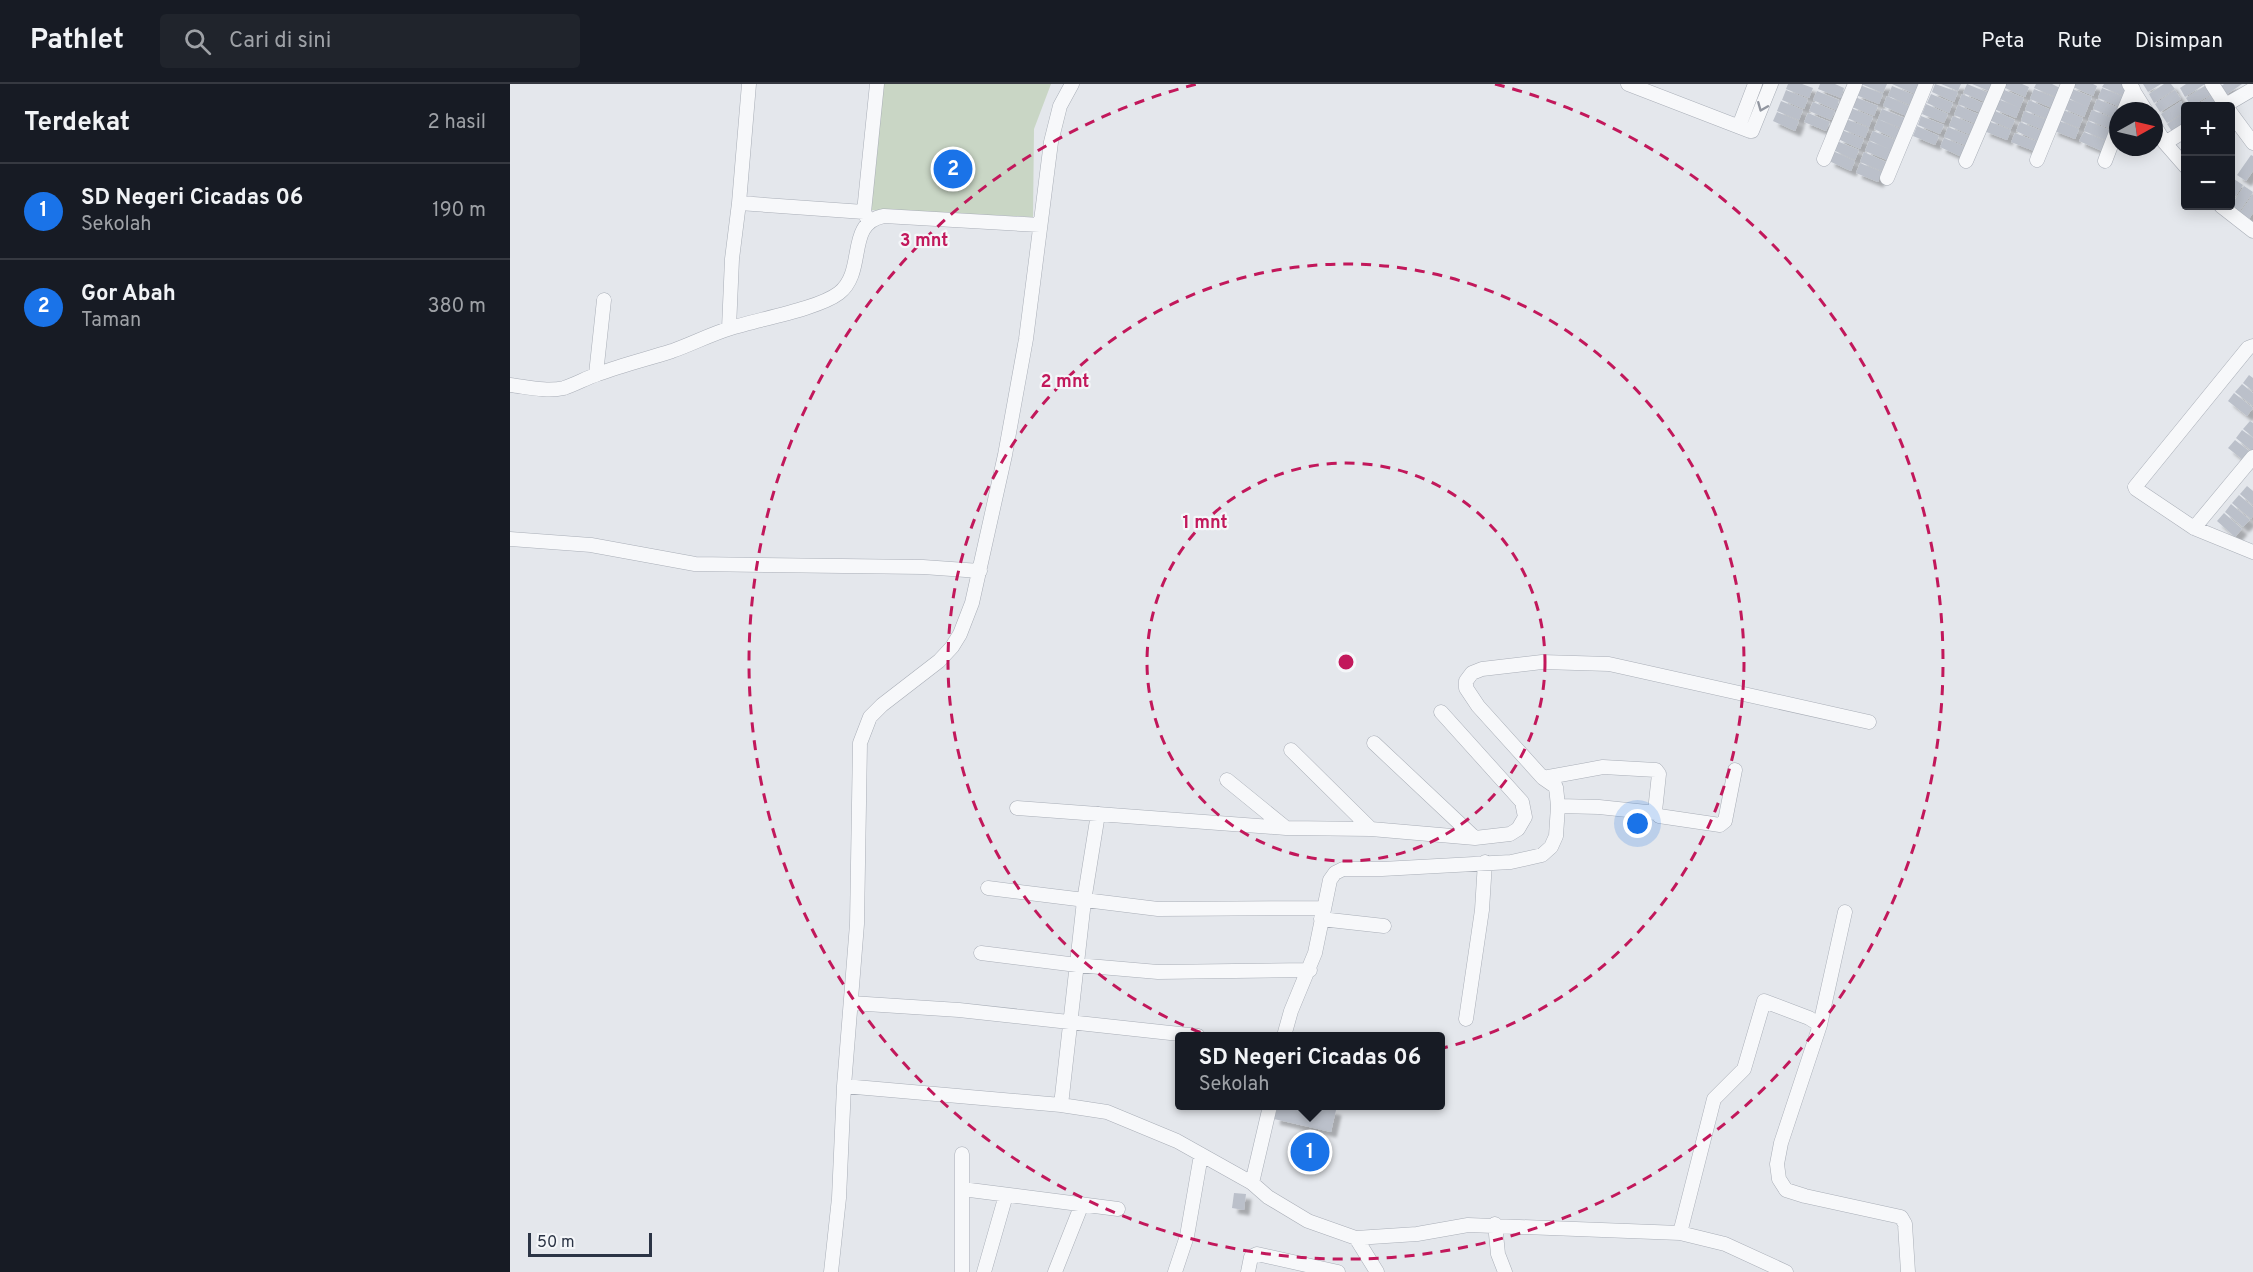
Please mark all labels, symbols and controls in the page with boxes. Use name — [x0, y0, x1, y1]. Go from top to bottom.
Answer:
search box — [160, 14, 580, 68]
text: Pathlet — [30, 23, 124, 59]
icon: search — [181, 25, 214, 58]
text: Cari di sini — [229, 28, 331, 55]
text: Peta — [1981, 28, 2024, 55]
text: Rute — [2057, 28, 2102, 55]
text: Disimpan — [2135, 28, 2223, 55]
one-way arrow — [1757, 101, 1769, 112]
north arrow — [2109, 102, 2163, 156]
map controls — [2181, 102, 2235, 210]
button: + — [2181, 102, 2235, 156]
text: Terdekat — [24, 107, 130, 140]
text: 2 hasil — [427, 110, 486, 136]
pin: 2 — [934, 146, 972, 191]
button: − — [2181, 156, 2235, 210]
text: SD Negeri Cicadas 06 — [81, 185, 303, 212]
text: 1 — [40, 198, 48, 224]
text: 190 m — [432, 198, 486, 224]
text: Sekolah — [81, 212, 152, 238]
text: 3 mnt — [900, 230, 948, 253]
text: Gor Abah — [81, 281, 176, 308]
text: 2 — [37, 294, 50, 320]
text: 380 m — [427, 294, 486, 320]
text: Taman — [81, 308, 141, 334]
text: 2 mnt — [1041, 371, 1089, 394]
text: 1 mnt — [1182, 512, 1228, 535]
centre of rings — [1336, 652, 1356, 672]
your location — [1623, 809, 1652, 838]
popup — [1175, 1032, 1445, 1110]
text: SD Negeri Cicadas 06 — [1199, 1045, 1421, 1072]
text: Sekolah — [1199, 1072, 1269, 1098]
pin: 1 — [1290, 1130, 1330, 1174]
scale bar — [528, 1230, 652, 1258]
text: 50 m — [537, 1233, 575, 1253]

